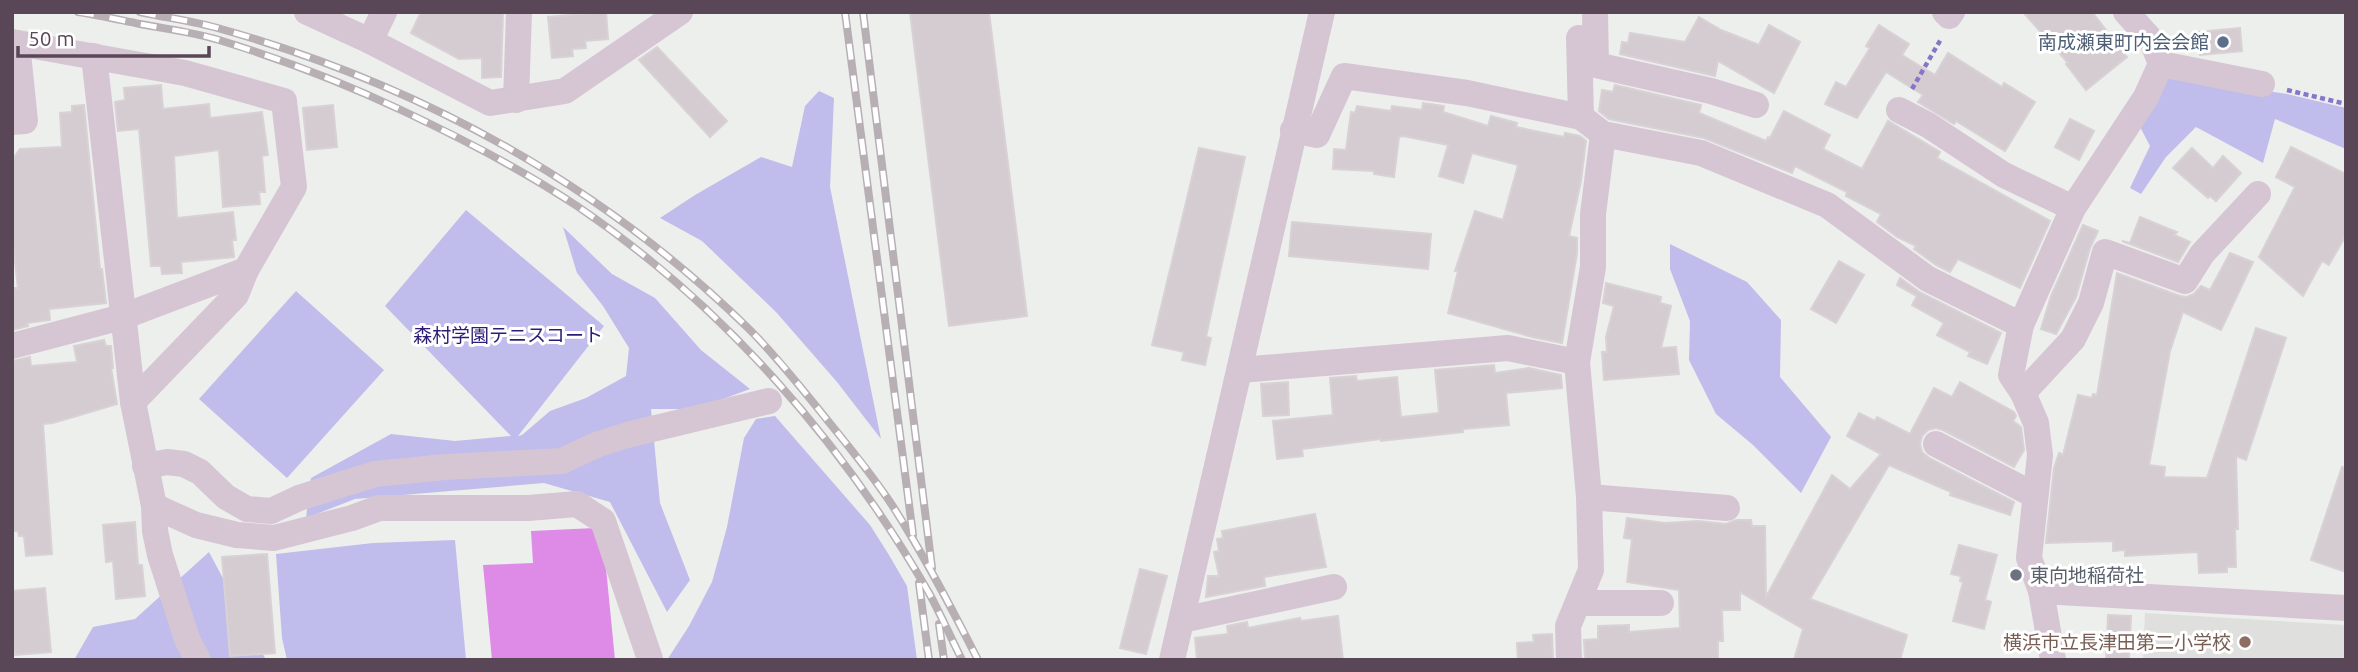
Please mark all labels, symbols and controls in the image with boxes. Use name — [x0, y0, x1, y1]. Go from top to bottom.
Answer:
scale bar — [18, 14, 208, 58]
text: 50 m — [28, 26, 75, 50]
place label: 南成瀬東町内会会館 — [2038, 31, 2209, 53]
marker: 南成瀬東町内会会館 — [2215, 34, 2231, 50]
park label: 森村学園テニスコート — [413, 324, 603, 346]
place label: 東向地稲荷社 — [2030, 564, 2144, 586]
marker: 東向地稲荷社 — [2008, 567, 2024, 583]
place label: 横浜市立長津田第二小学校 — [2003, 631, 2231, 653]
marker: 横浜市立長津田第二小学校 — [2237, 634, 2253, 650]

